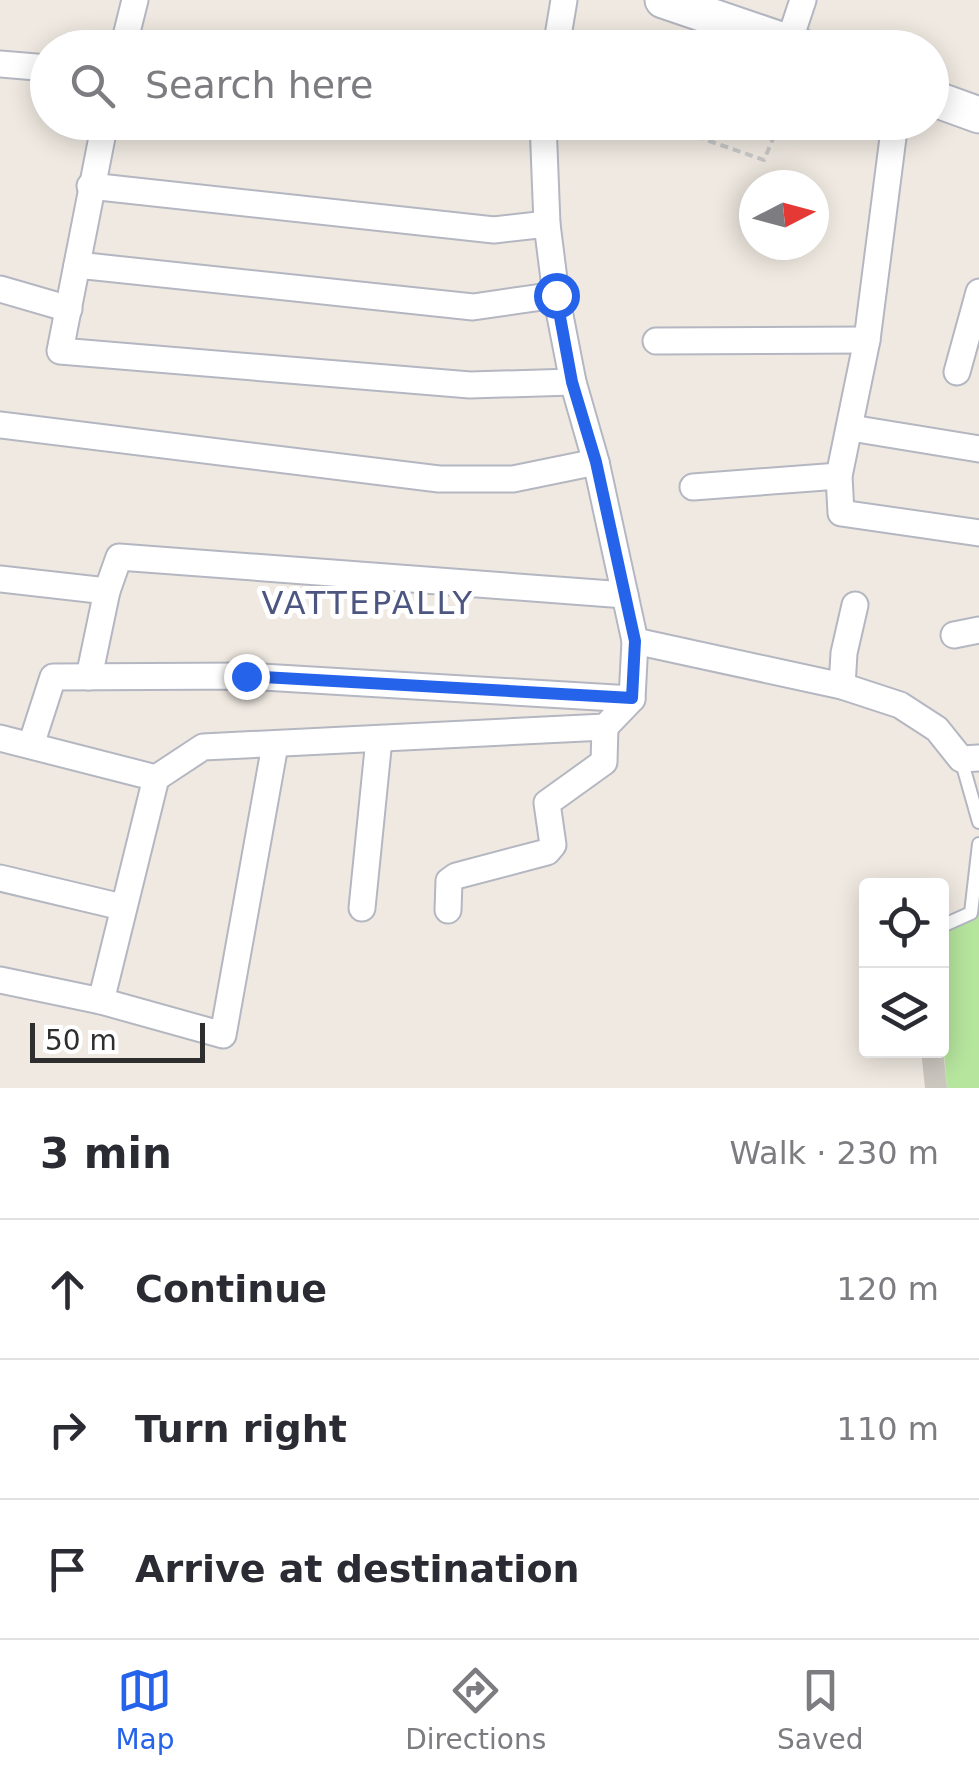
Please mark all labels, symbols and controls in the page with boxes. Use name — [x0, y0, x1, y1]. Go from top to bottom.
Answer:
search box — [30, 30, 949, 140]
icon: search — [65, 58, 120, 113]
text: Search here — [145, 63, 373, 107]
north arrow — [739, 170, 829, 260]
route start — [534, 273, 580, 319]
district label: VATTEPALLY — [261, 584, 475, 622]
route end — [224, 654, 270, 700]
map controls — [859, 878, 949, 1058]
button: locate — [859, 878, 949, 968]
button: layers — [859, 968, 949, 1058]
scale bar — [30, 1018, 205, 1062]
text: 50 m — [45, 1024, 117, 1057]
text: 3 min — [40, 1129, 172, 1178]
text: Walk · 230 m — [729, 1134, 939, 1172]
icon: ahead — [40, 1262, 95, 1317]
text: Continue — [135, 1267, 327, 1311]
text: 120 m — [837, 1270, 939, 1308]
icon: right — [40, 1402, 95, 1457]
text: Turn right — [135, 1407, 347, 1451]
text: 110 m — [837, 1410, 939, 1448]
icon: arrive — [40, 1542, 95, 1597]
text: Arrive at destination — [135, 1547, 580, 1591]
tab: Map — [115, 1663, 174, 1756]
tab: Directions — [405, 1663, 546, 1756]
tab: Saved — [777, 1663, 864, 1756]

